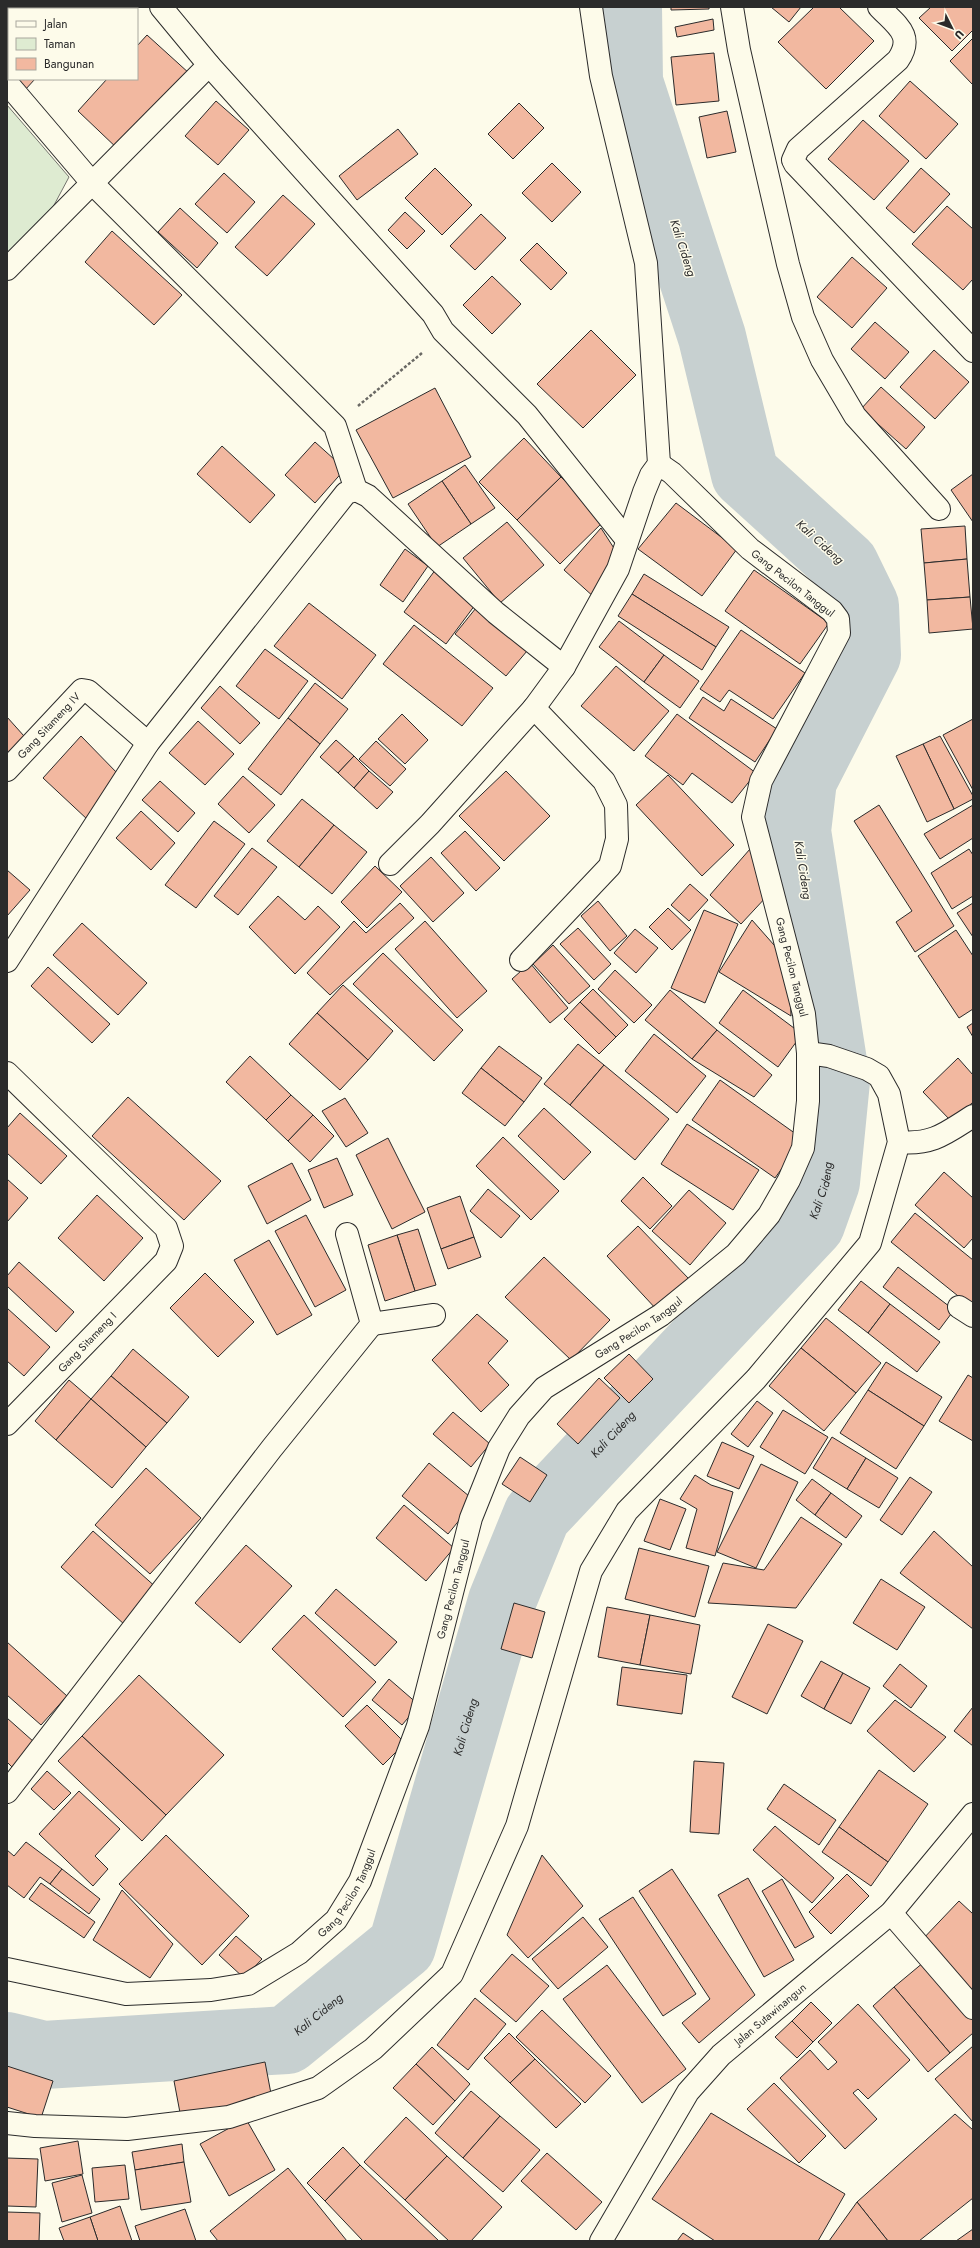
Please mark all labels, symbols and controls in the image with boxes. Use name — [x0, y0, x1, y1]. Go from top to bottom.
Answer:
legend — [8, 8, 138, 80]
north arrow — [932, 8, 972, 48]
text: Jalan — [42, 15, 67, 33]
text: U — [951, 26, 968, 43]
text: Taman — [44, 35, 76, 53]
text: Bangunan — [44, 55, 94, 73]
water label: Kali Cideng — [665, 217, 701, 279]
water label: Kali Cideng — [792, 516, 848, 569]
street label: Gang Pecilon Tanggul — [748, 545, 838, 621]
street label: Gang Sitameng IV — [14, 688, 84, 762]
water label: Kali Cideng — [790, 839, 817, 901]
street label: Gang Pecilon Tanggul — [772, 915, 812, 1019]
water label: Kali Cideng — [804, 1161, 837, 1222]
street label: Gang Pecilon Tanggul — [591, 1293, 686, 1363]
street label: Gang Sitameng I — [54, 1308, 120, 1376]
water label: Kali Cideng — [586, 1406, 640, 1462]
street label: Gang Pecilon Tanggul — [432, 1538, 473, 1641]
water label: Kali Cideng — [449, 1696, 482, 1758]
street label: Gang Pecilon Tanggul — [314, 1846, 379, 1941]
street label: Jalan Sutawinangun — [729, 1979, 810, 2050]
water label: Kali Cideng — [290, 1989, 347, 2040]

